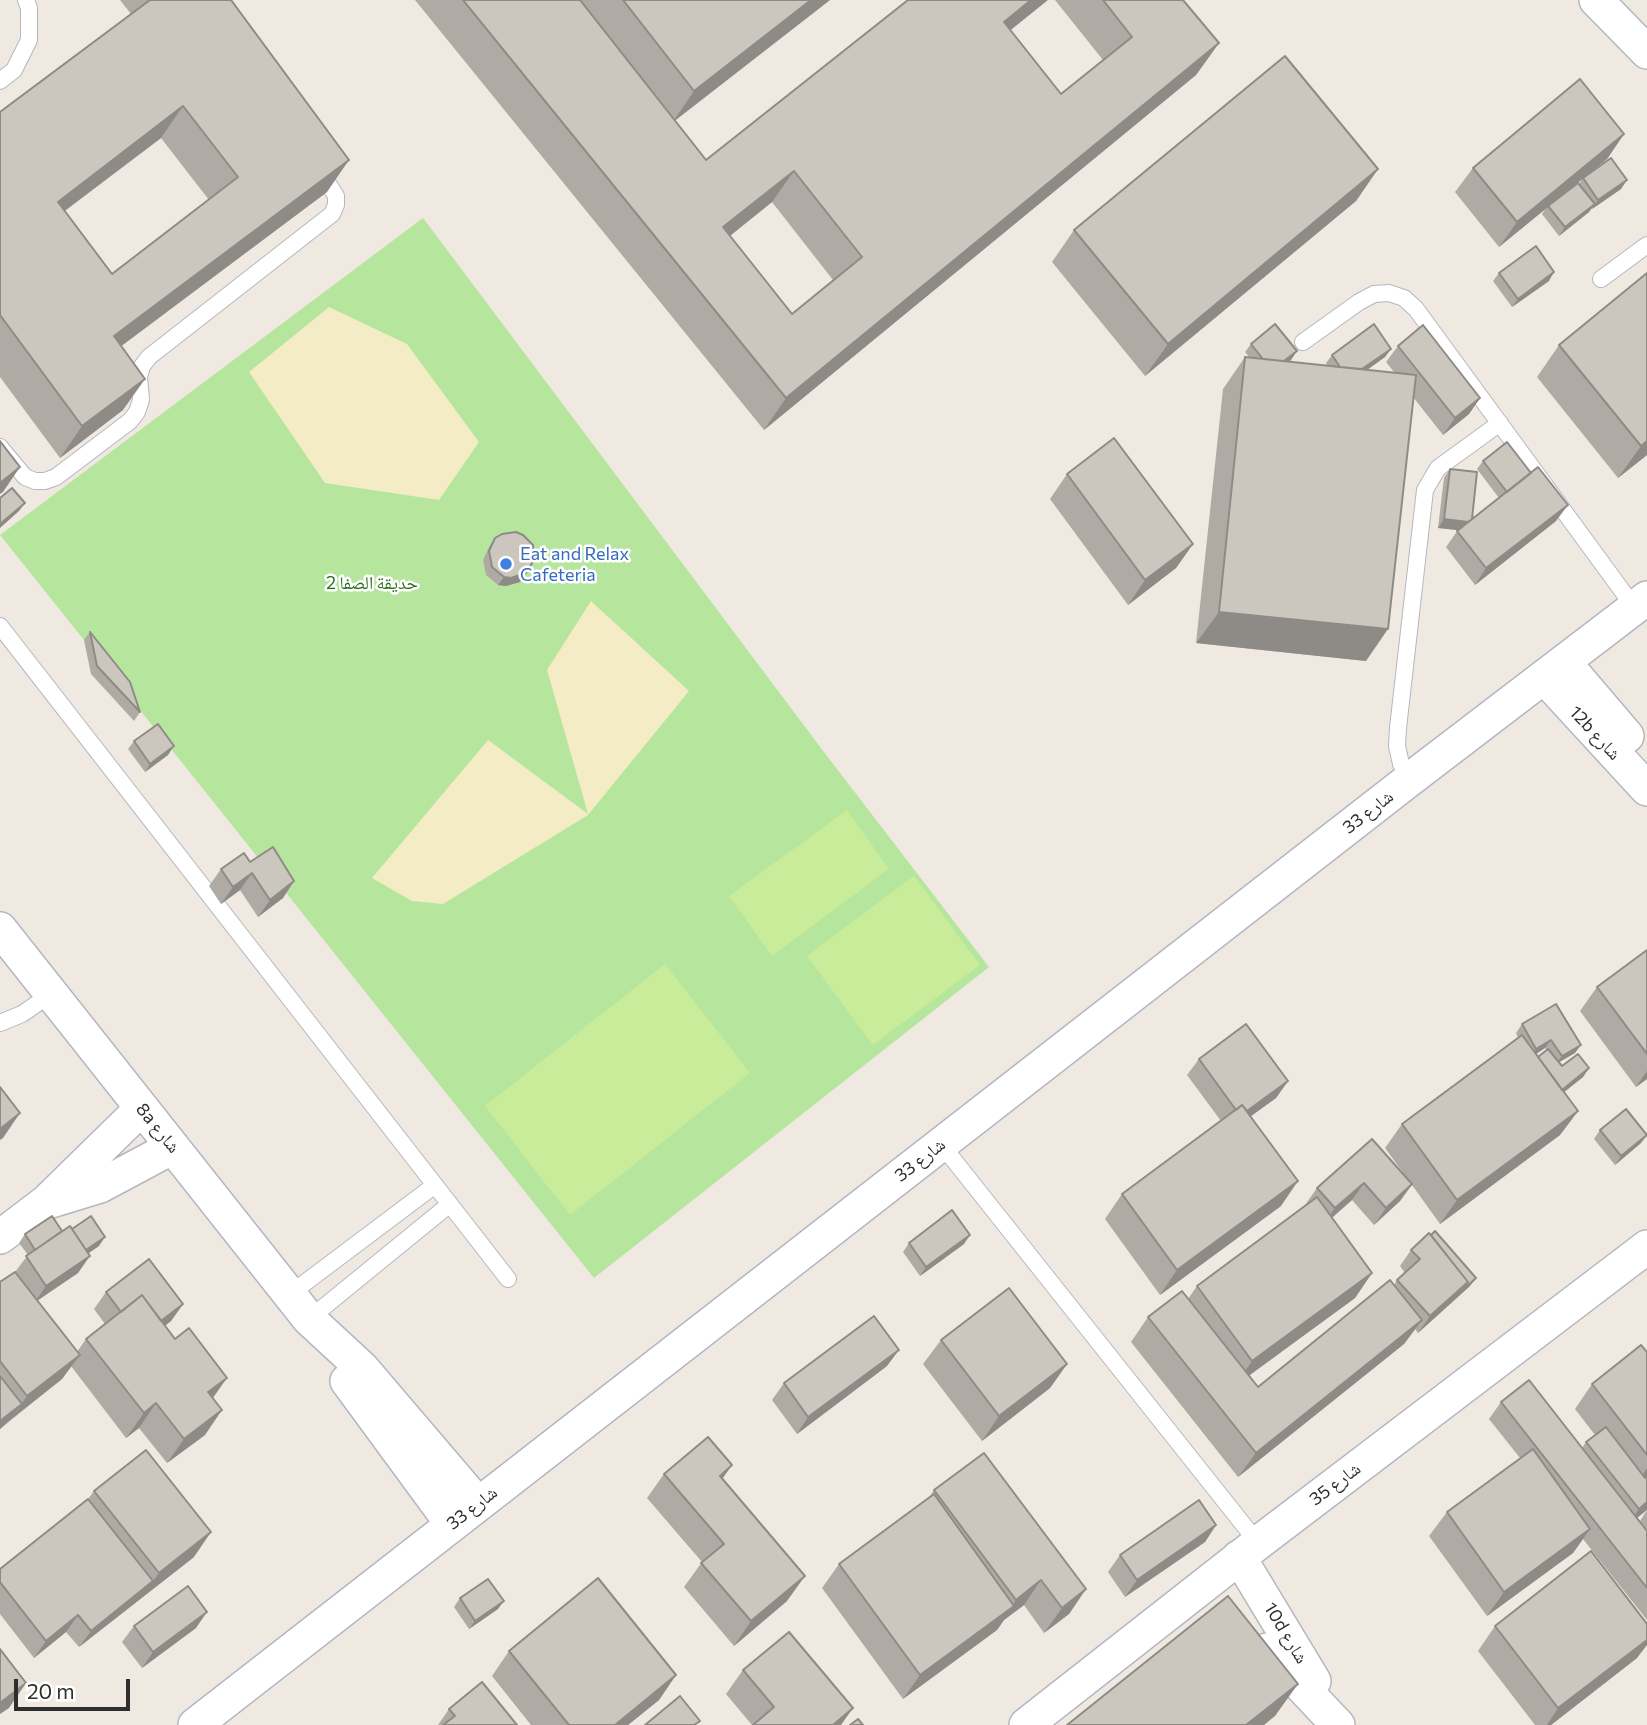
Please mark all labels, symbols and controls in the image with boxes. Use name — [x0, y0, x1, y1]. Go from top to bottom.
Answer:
place label: Eat and Relax Cafeteria — [520, 543, 629, 586]
marker: Eat and Relax Cafeteria — [498, 556, 514, 572]
park label: حديقة الصفا 2 — [326, 572, 418, 594]
street label: 12b شارع — [1565, 702, 1625, 764]
street label: شارع 33 — [1338, 786, 1398, 838]
street label: 8a شارع — [131, 1099, 185, 1157]
street label: شارع 33 — [890, 1134, 950, 1186]
street label: شارع 35 — [1305, 1458, 1365, 1510]
street label: شارع 33 — [442, 1482, 502, 1534]
street label: 10d شارع — [1259, 1599, 1313, 1667]
scale bar — [18, 1666, 133, 1710]
text: 20 m — [27, 1678, 75, 1703]

